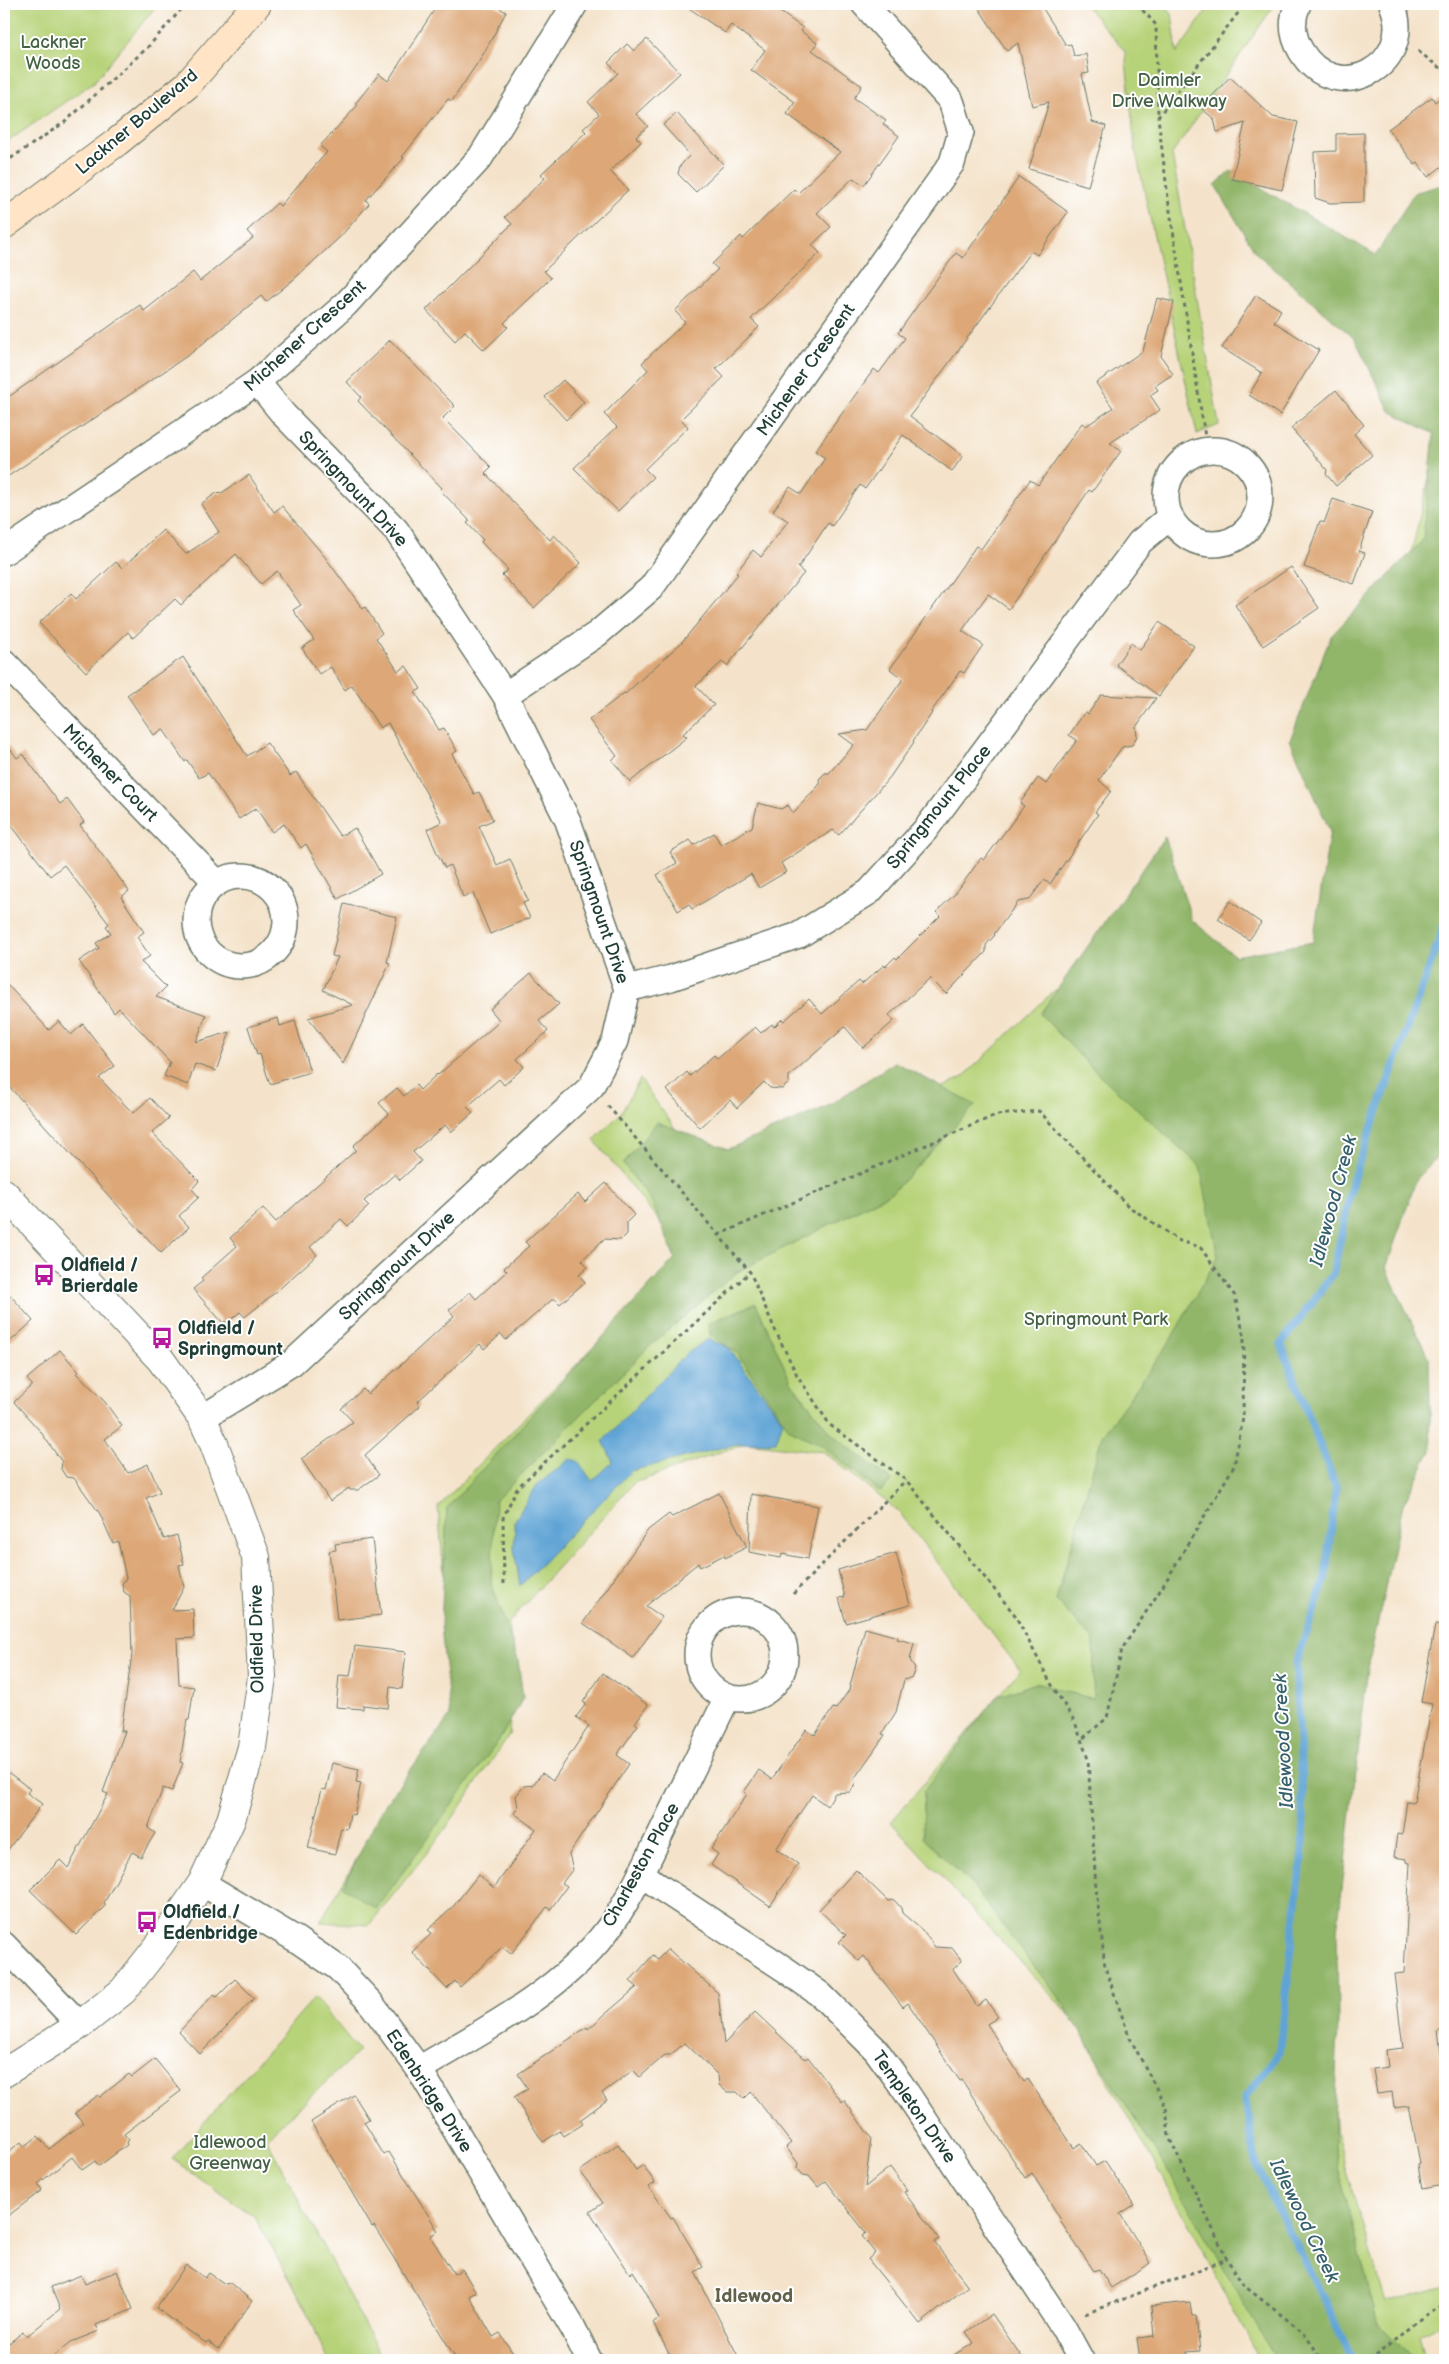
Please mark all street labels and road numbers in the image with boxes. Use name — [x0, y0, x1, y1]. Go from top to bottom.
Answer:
street label: Lackner Boulevard — [72, 65, 202, 179]
street label: Michener Crescent — [240, 275, 371, 396]
street label: Michener Crescent — [752, 299, 860, 440]
street label: Springmount Drive — [294, 427, 412, 551]
street label: Michener Court — [58, 720, 162, 826]
street label: Springmount Place — [882, 740, 996, 873]
street label: Springmount Drive — [565, 837, 634, 987]
street label: Springmount Drive — [335, 1207, 459, 1325]
street label: Oldfield Drive — [246, 1584, 268, 1694]
street label: Charleston Place — [598, 1799, 684, 1931]
street label: Edenbridge Drive — [381, 2025, 477, 2157]
street label: Templeton Drive — [868, 2047, 961, 2167]

